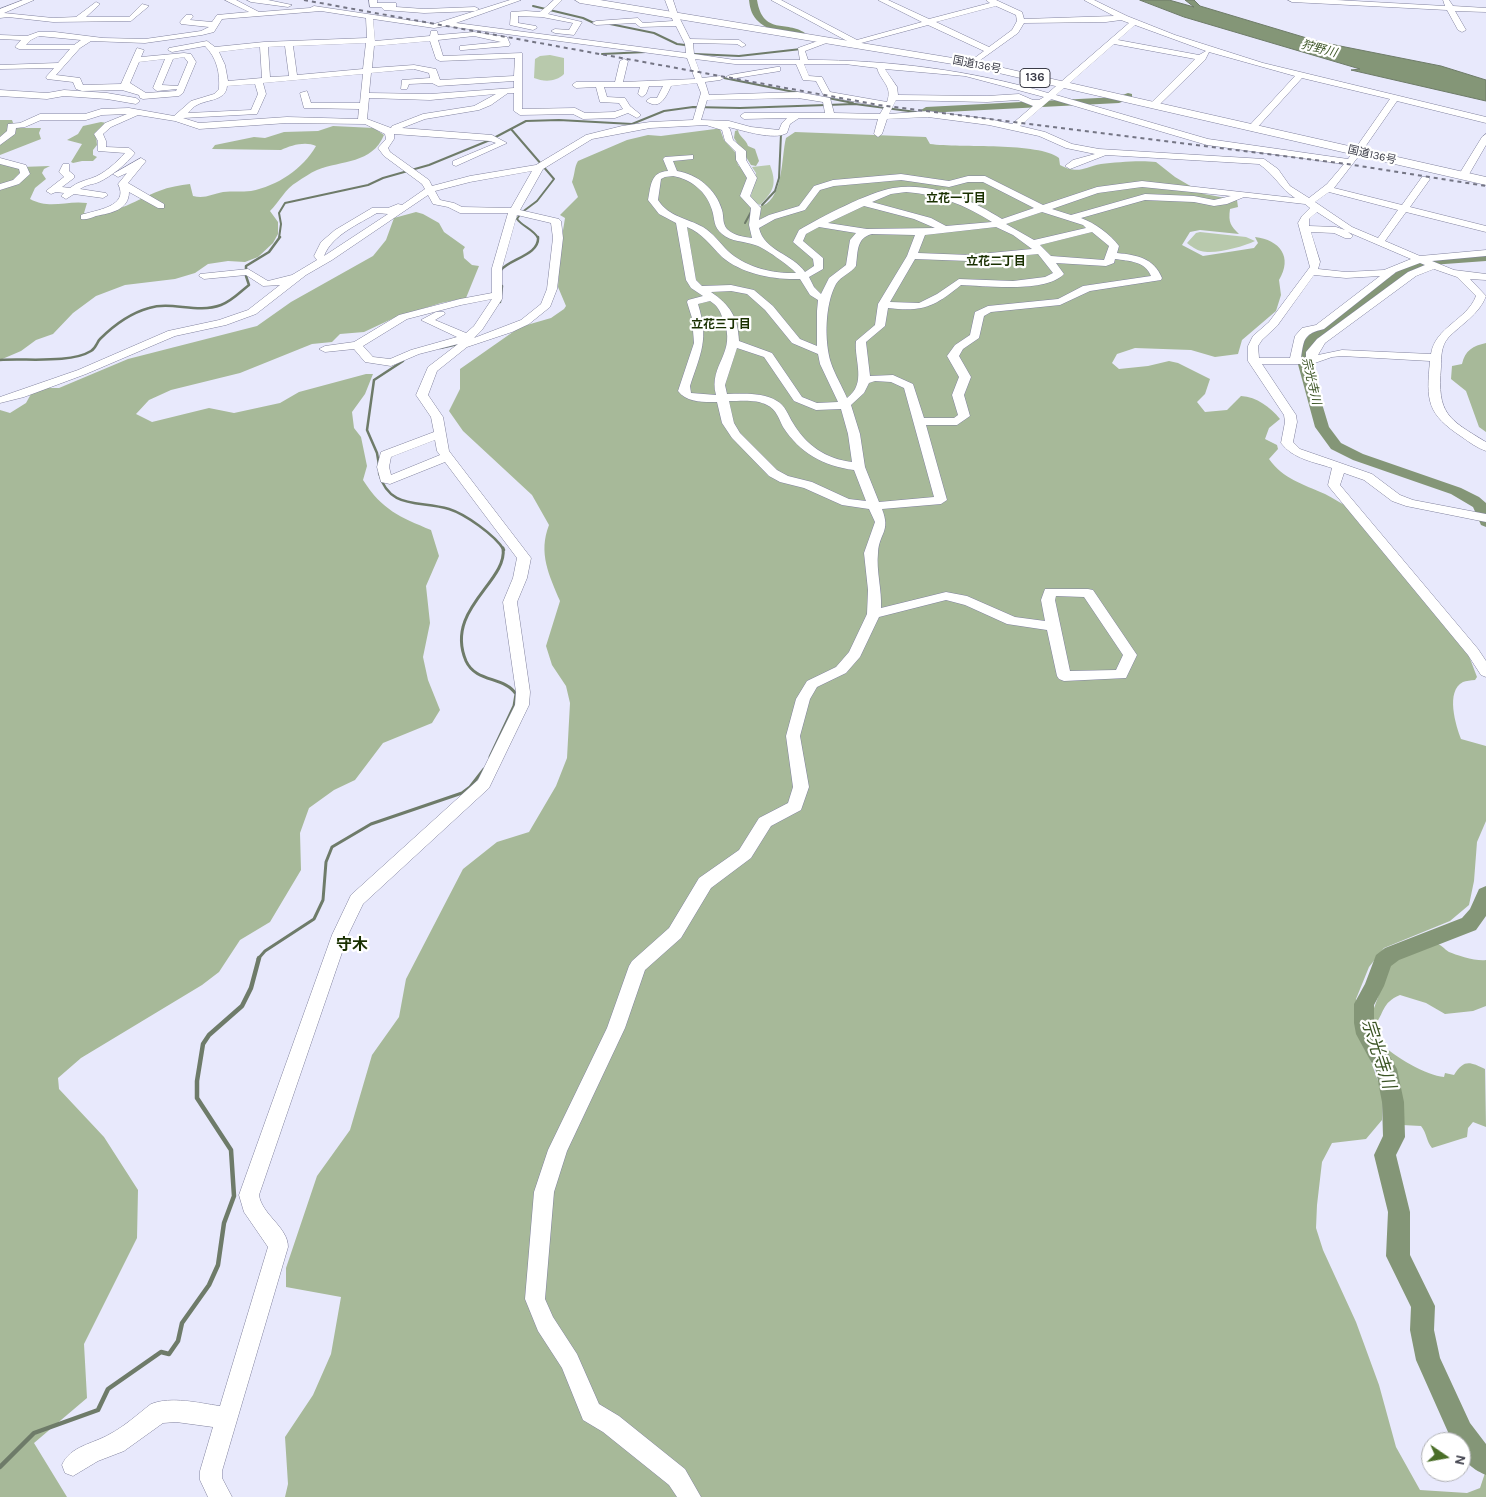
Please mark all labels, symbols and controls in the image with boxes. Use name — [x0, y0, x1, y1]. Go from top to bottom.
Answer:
water label: 狩野川 — [1300, 37, 1338, 61]
street label: 国道136号 — [951, 54, 1003, 76]
road number: 136 — [1020, 68, 1050, 88]
street label: 国道136号 — [1346, 143, 1398, 167]
district label: 立花一丁目 — [926, 192, 986, 206]
district label: 立花二丁目 — [966, 255, 1026, 269]
district label: 立花三丁目 — [691, 318, 751, 332]
water label: 宗光寺川 — [1299, 356, 1323, 406]
district label: 守木 — [336, 935, 368, 955]
water label: 宗光寺川 — [1357, 1016, 1399, 1092]
north arrow — [1421, 1432, 1471, 1482]
text: N — [1451, 1453, 1470, 1467]

